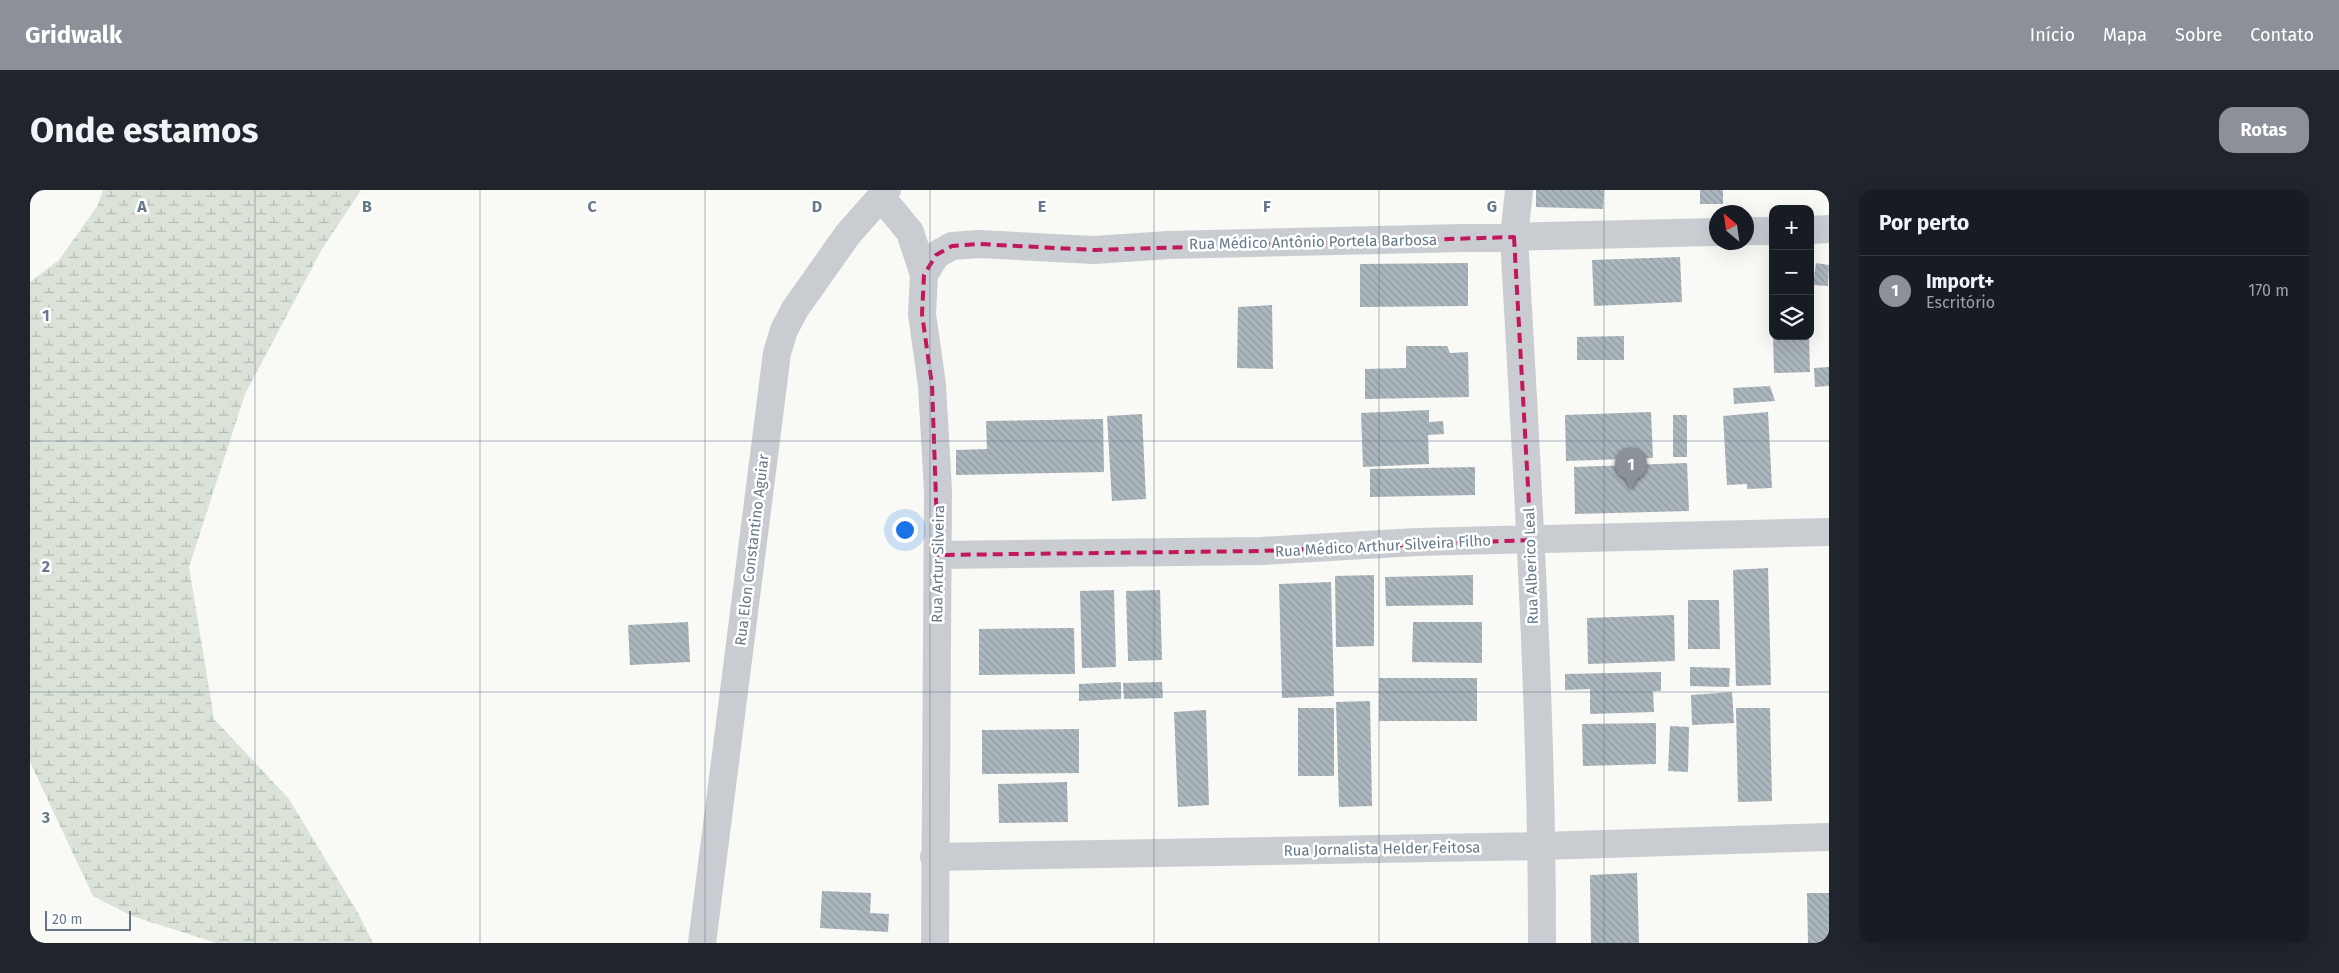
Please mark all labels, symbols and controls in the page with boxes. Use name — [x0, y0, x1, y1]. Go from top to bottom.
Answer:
text: Gridwalk — [25, 21, 122, 49]
text: Início — [2030, 24, 2075, 46]
text: Mapa — [2103, 24, 2147, 46]
text: Sobre — [2175, 24, 2222, 46]
text: Contato — [2250, 24, 2314, 46]
button: Rotas — [2219, 107, 2309, 153]
text: Onde estamos — [30, 109, 258, 151]
text: A — [136, 197, 147, 216]
text: B — [362, 197, 372, 216]
text: C — [587, 197, 597, 216]
text: D — [812, 197, 822, 216]
text: E — [1038, 197, 1046, 216]
text: F — [1263, 197, 1271, 216]
text: G — [1487, 197, 1497, 216]
north arrow — [1709, 205, 1754, 250]
map controls — [1769, 205, 1814, 340]
button: + — [1769, 205, 1814, 250]
text: Por perto — [1879, 210, 1969, 236]
street label: Rua Médico Antônio Portela Barbosa — [1189, 231, 1437, 253]
button: − — [1769, 250, 1814, 295]
text: Import+ — [1926, 270, 1994, 293]
text: 1 — [1891, 281, 1899, 300]
text: 170 m — [2248, 281, 2289, 300]
text: Escritório — [1926, 293, 1995, 312]
button: layers — [1769, 295, 1814, 340]
text: 1 — [42, 306, 50, 325]
pin: 1 — [1615, 448, 1647, 489]
street label: Rua Elon Constantino Aguiar — [731, 453, 773, 647]
street label: Rua Artur Silveira — [928, 505, 948, 623]
street label: Rua Alberico Leal — [1520, 507, 1542, 625]
your location — [892, 517, 918, 543]
street label: Rua Médico Arthur Silveira Filho — [1274, 531, 1492, 561]
text: 2 — [42, 557, 50, 576]
text: 3 — [41, 808, 50, 827]
street label: Rua Jornalista Helder Feitosa — [1283, 838, 1481, 860]
scale bar — [45, 908, 131, 931]
text: 20 m — [52, 911, 82, 928]

